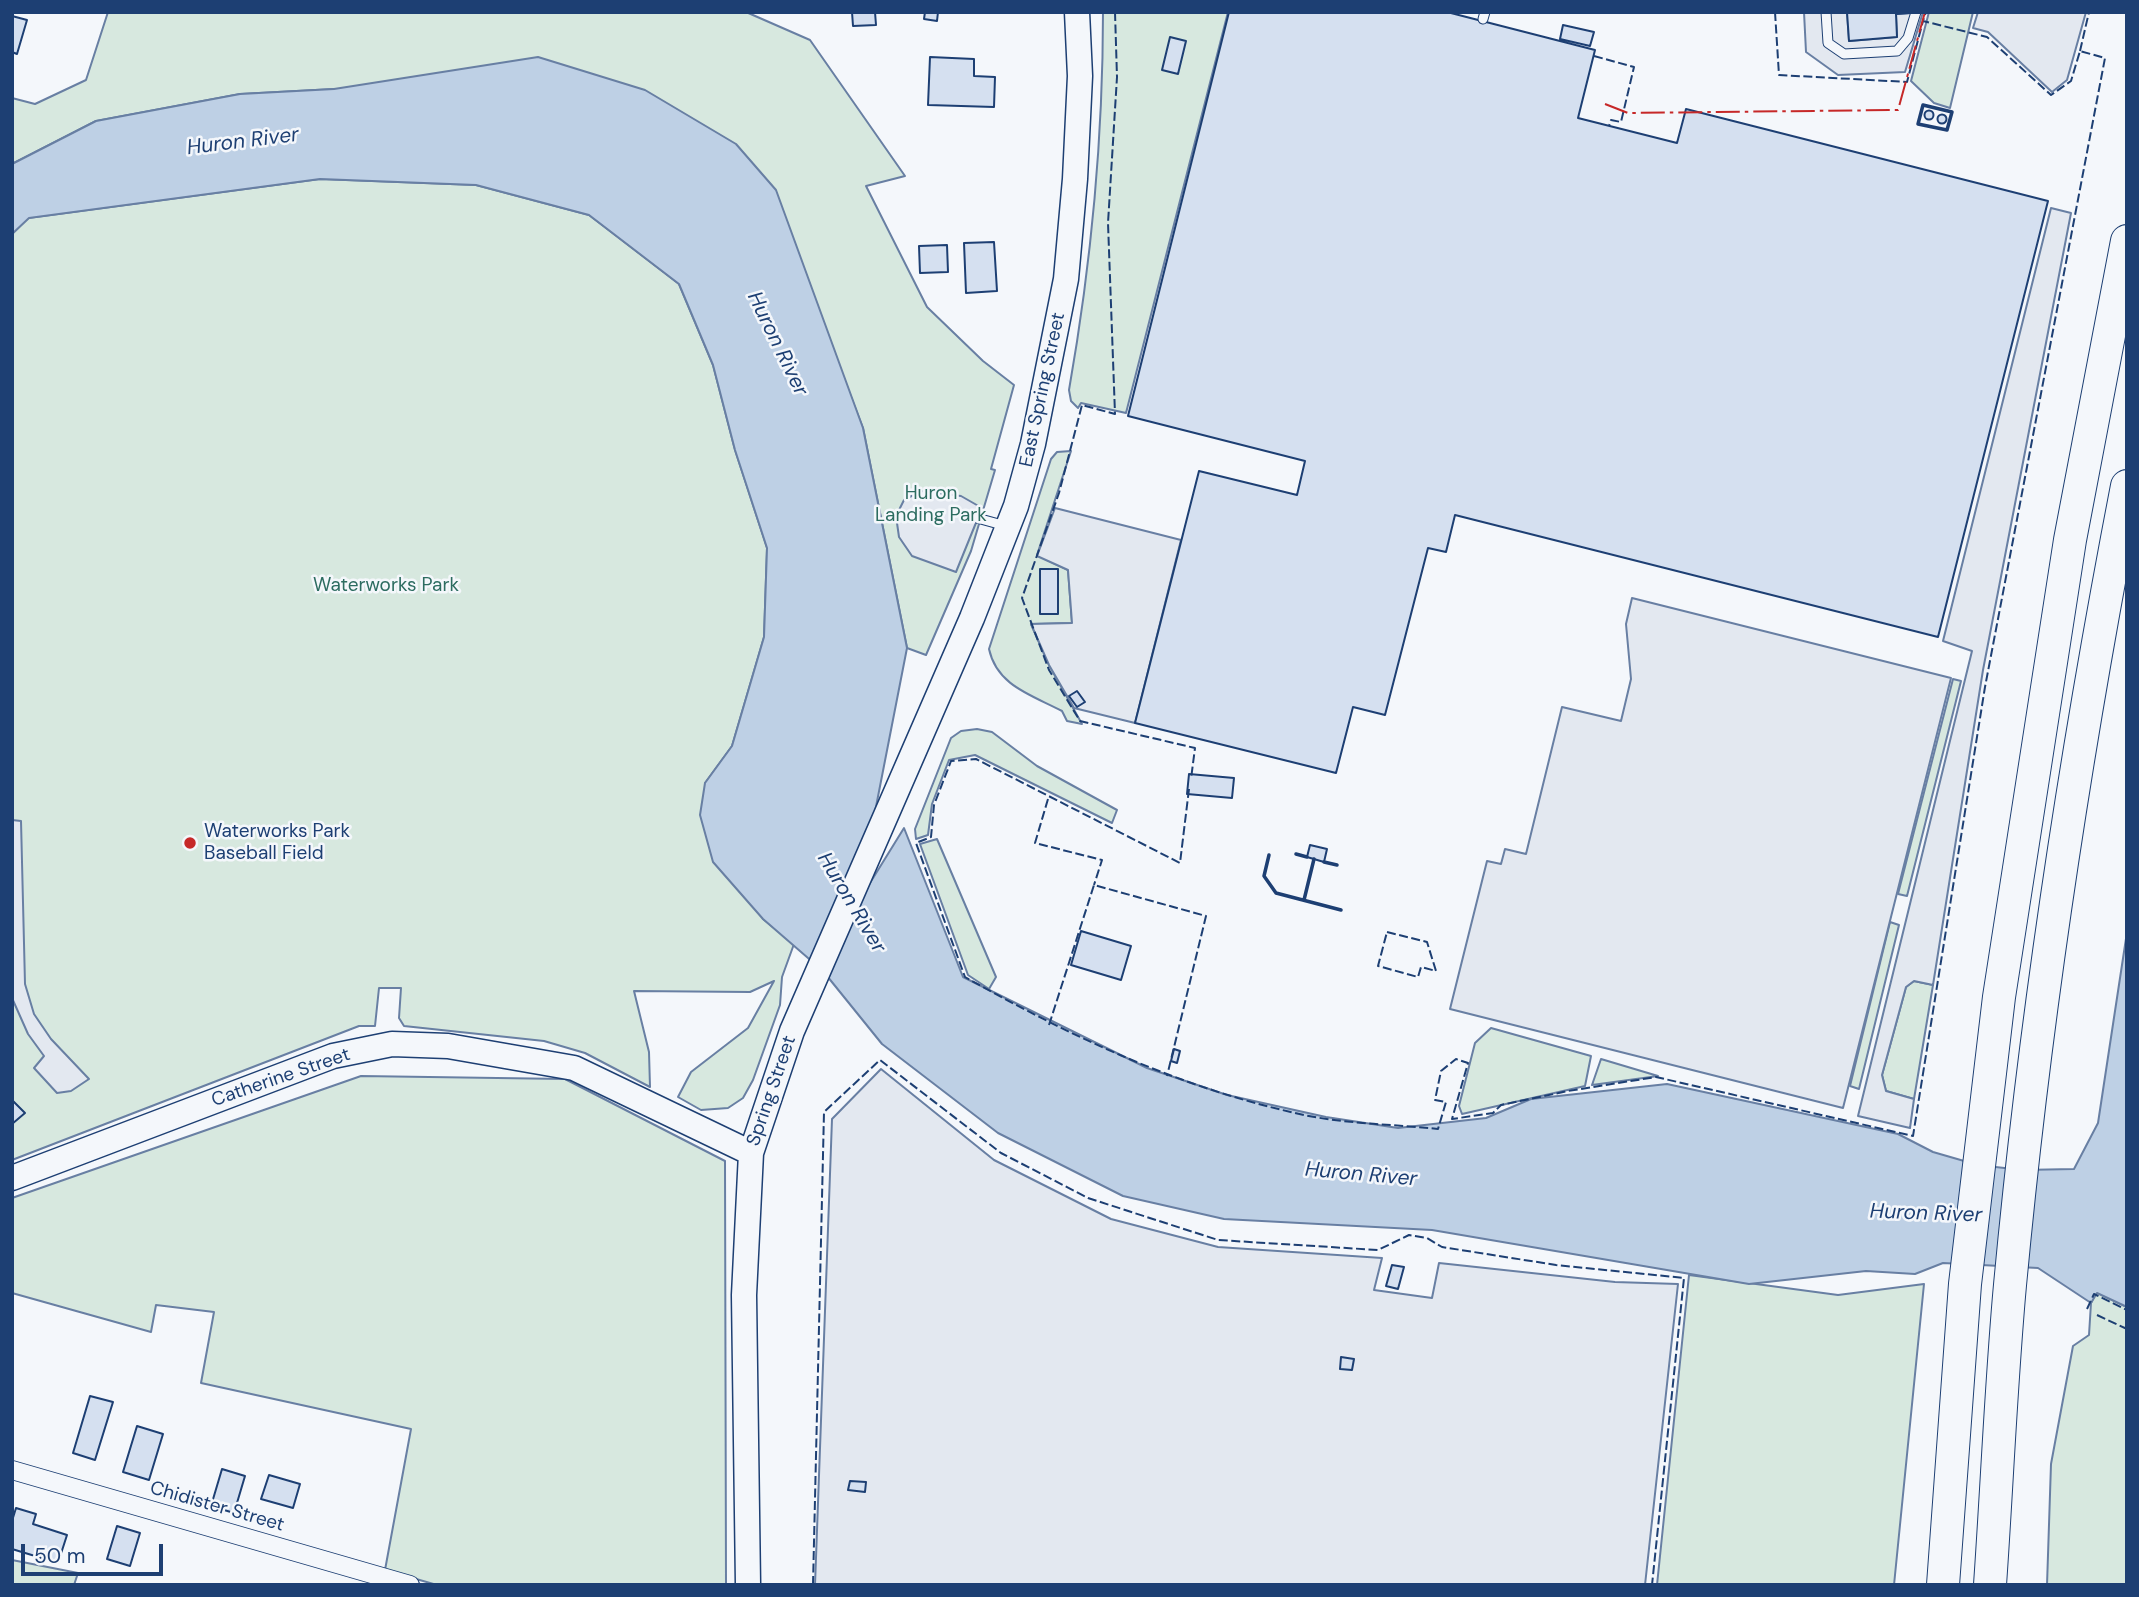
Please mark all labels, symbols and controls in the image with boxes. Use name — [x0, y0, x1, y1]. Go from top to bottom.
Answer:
water label: Huron River — [186, 123, 300, 161]
water label: Huron River — [741, 288, 813, 400]
street label: East Spring Street — [1015, 311, 1071, 469]
park label: Huron Landing Park — [875, 483, 987, 527]
park label: Waterworks Park — [313, 575, 459, 597]
place label: Waterworks Park Baseball Field — [204, 821, 350, 865]
marker: Waterworks Park Baseball Field — [182, 835, 198, 851]
water label: Huron River — [811, 848, 891, 958]
street label: Spring Street — [743, 1033, 801, 1149]
street label: Catherine Street — [209, 1044, 353, 1112]
water label: Huron River — [1304, 1158, 1418, 1192]
water label: Huron River — [1869, 1199, 1983, 1229]
street label: Chidister Street — [147, 1477, 287, 1537]
scale bar — [24, 1530, 166, 1574]
text: 50 m — [34, 1542, 85, 1570]

